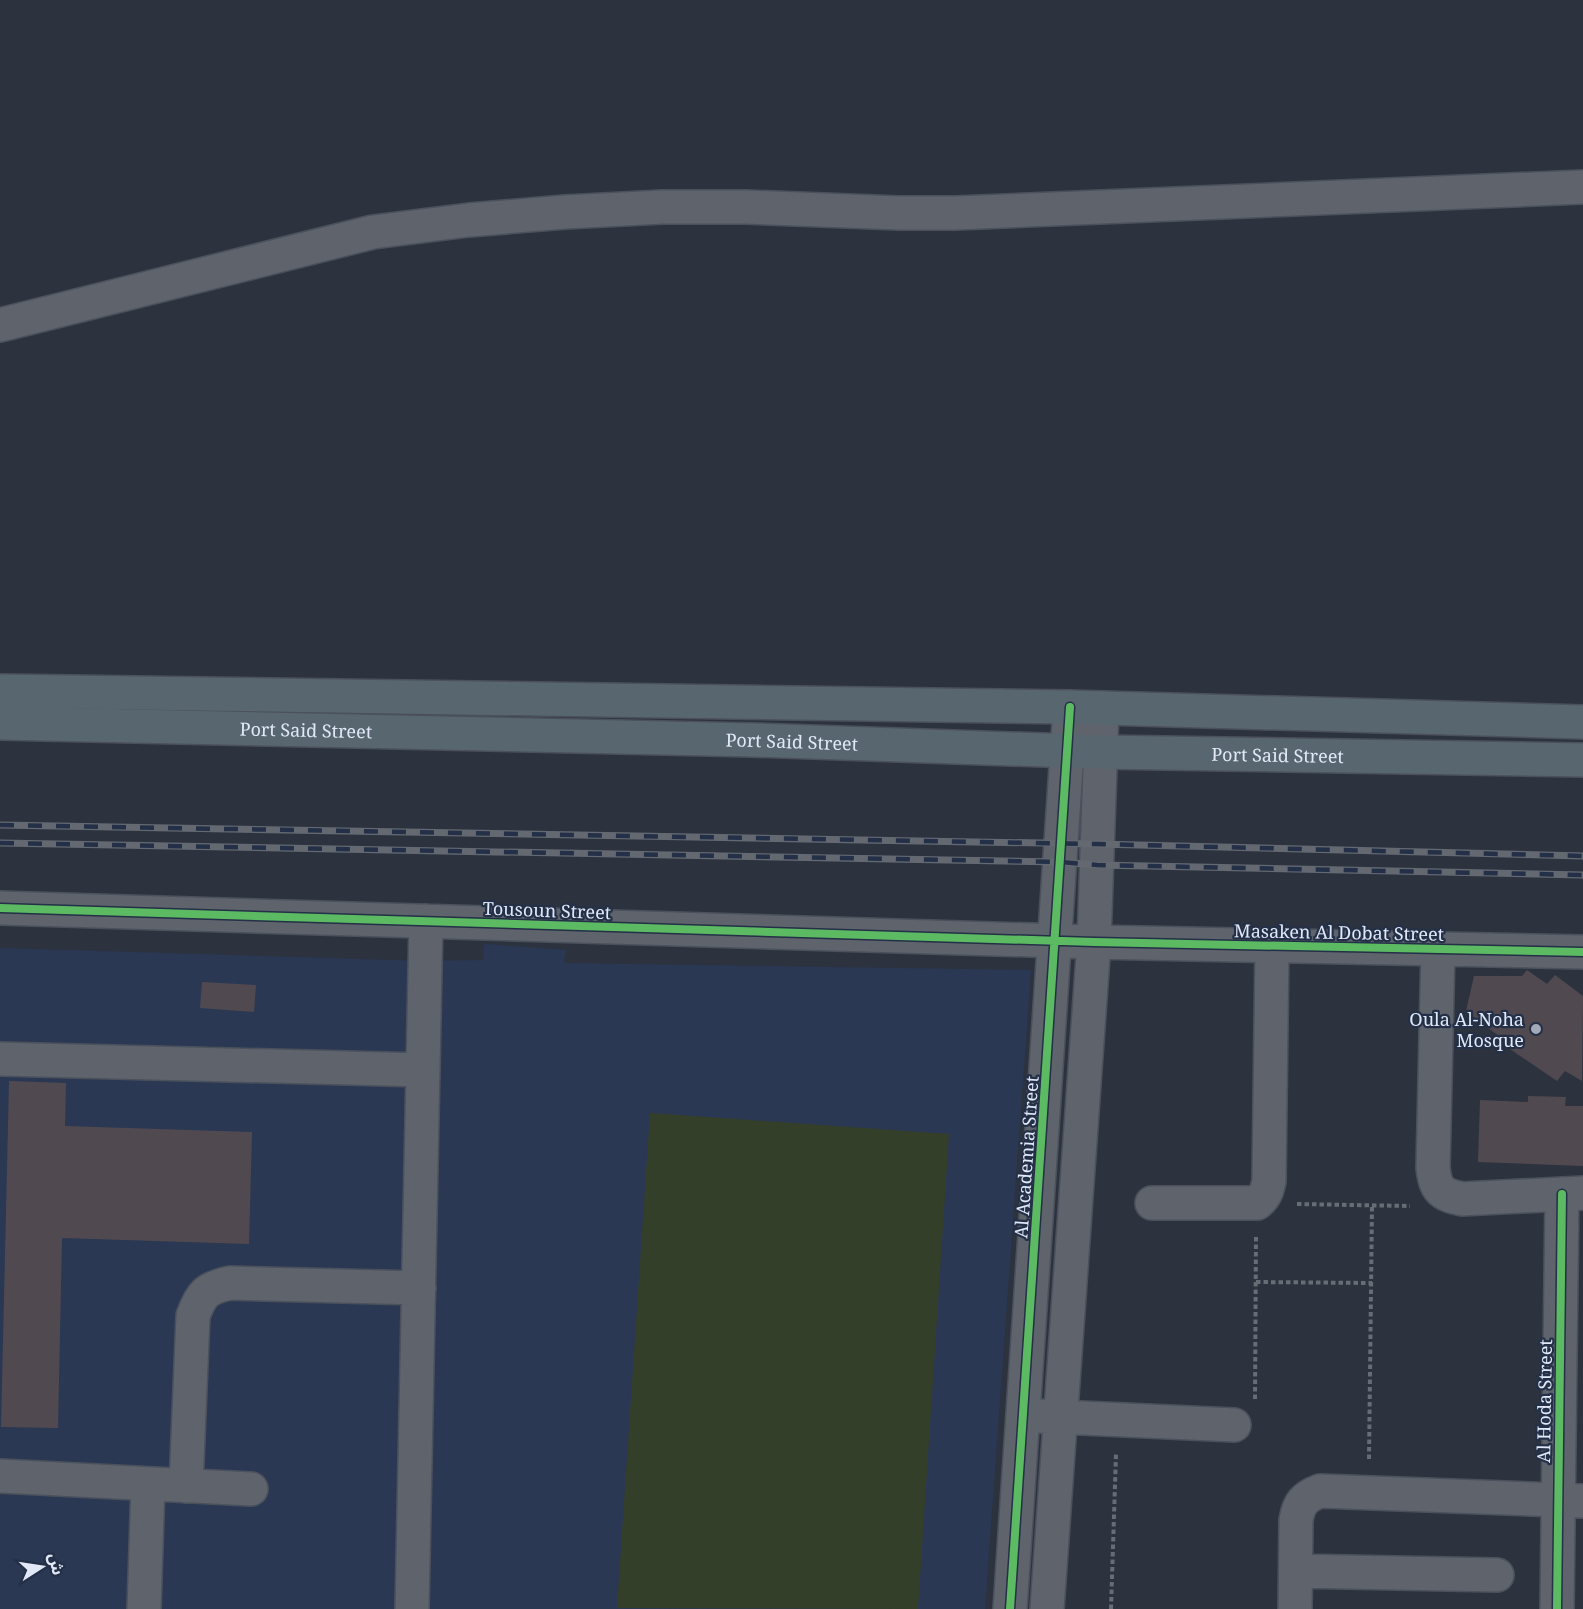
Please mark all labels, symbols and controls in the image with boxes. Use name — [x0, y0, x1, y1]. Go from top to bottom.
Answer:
street label: Port Said Street — [239, 716, 372, 743]
street label: Port Said Street — [725, 727, 858, 756]
street label: Port Said Street — [1211, 742, 1344, 768]
street label: Tousoun Street — [482, 896, 612, 924]
street label: Masaken Al Dobat Street — [1234, 918, 1444, 946]
place label: Oula Al-Noha Mosque — [1409, 1007, 1524, 1052]
marker: Oula Al-Noha Mosque — [1529, 1022, 1543, 1036]
street label: Al Academia Street — [1008, 1075, 1044, 1239]
street label: Al Hoda Street — [1531, 1339, 1557, 1463]
north arrow — [12, 1537, 72, 1597]
text: ش — [44, 1551, 70, 1577]

